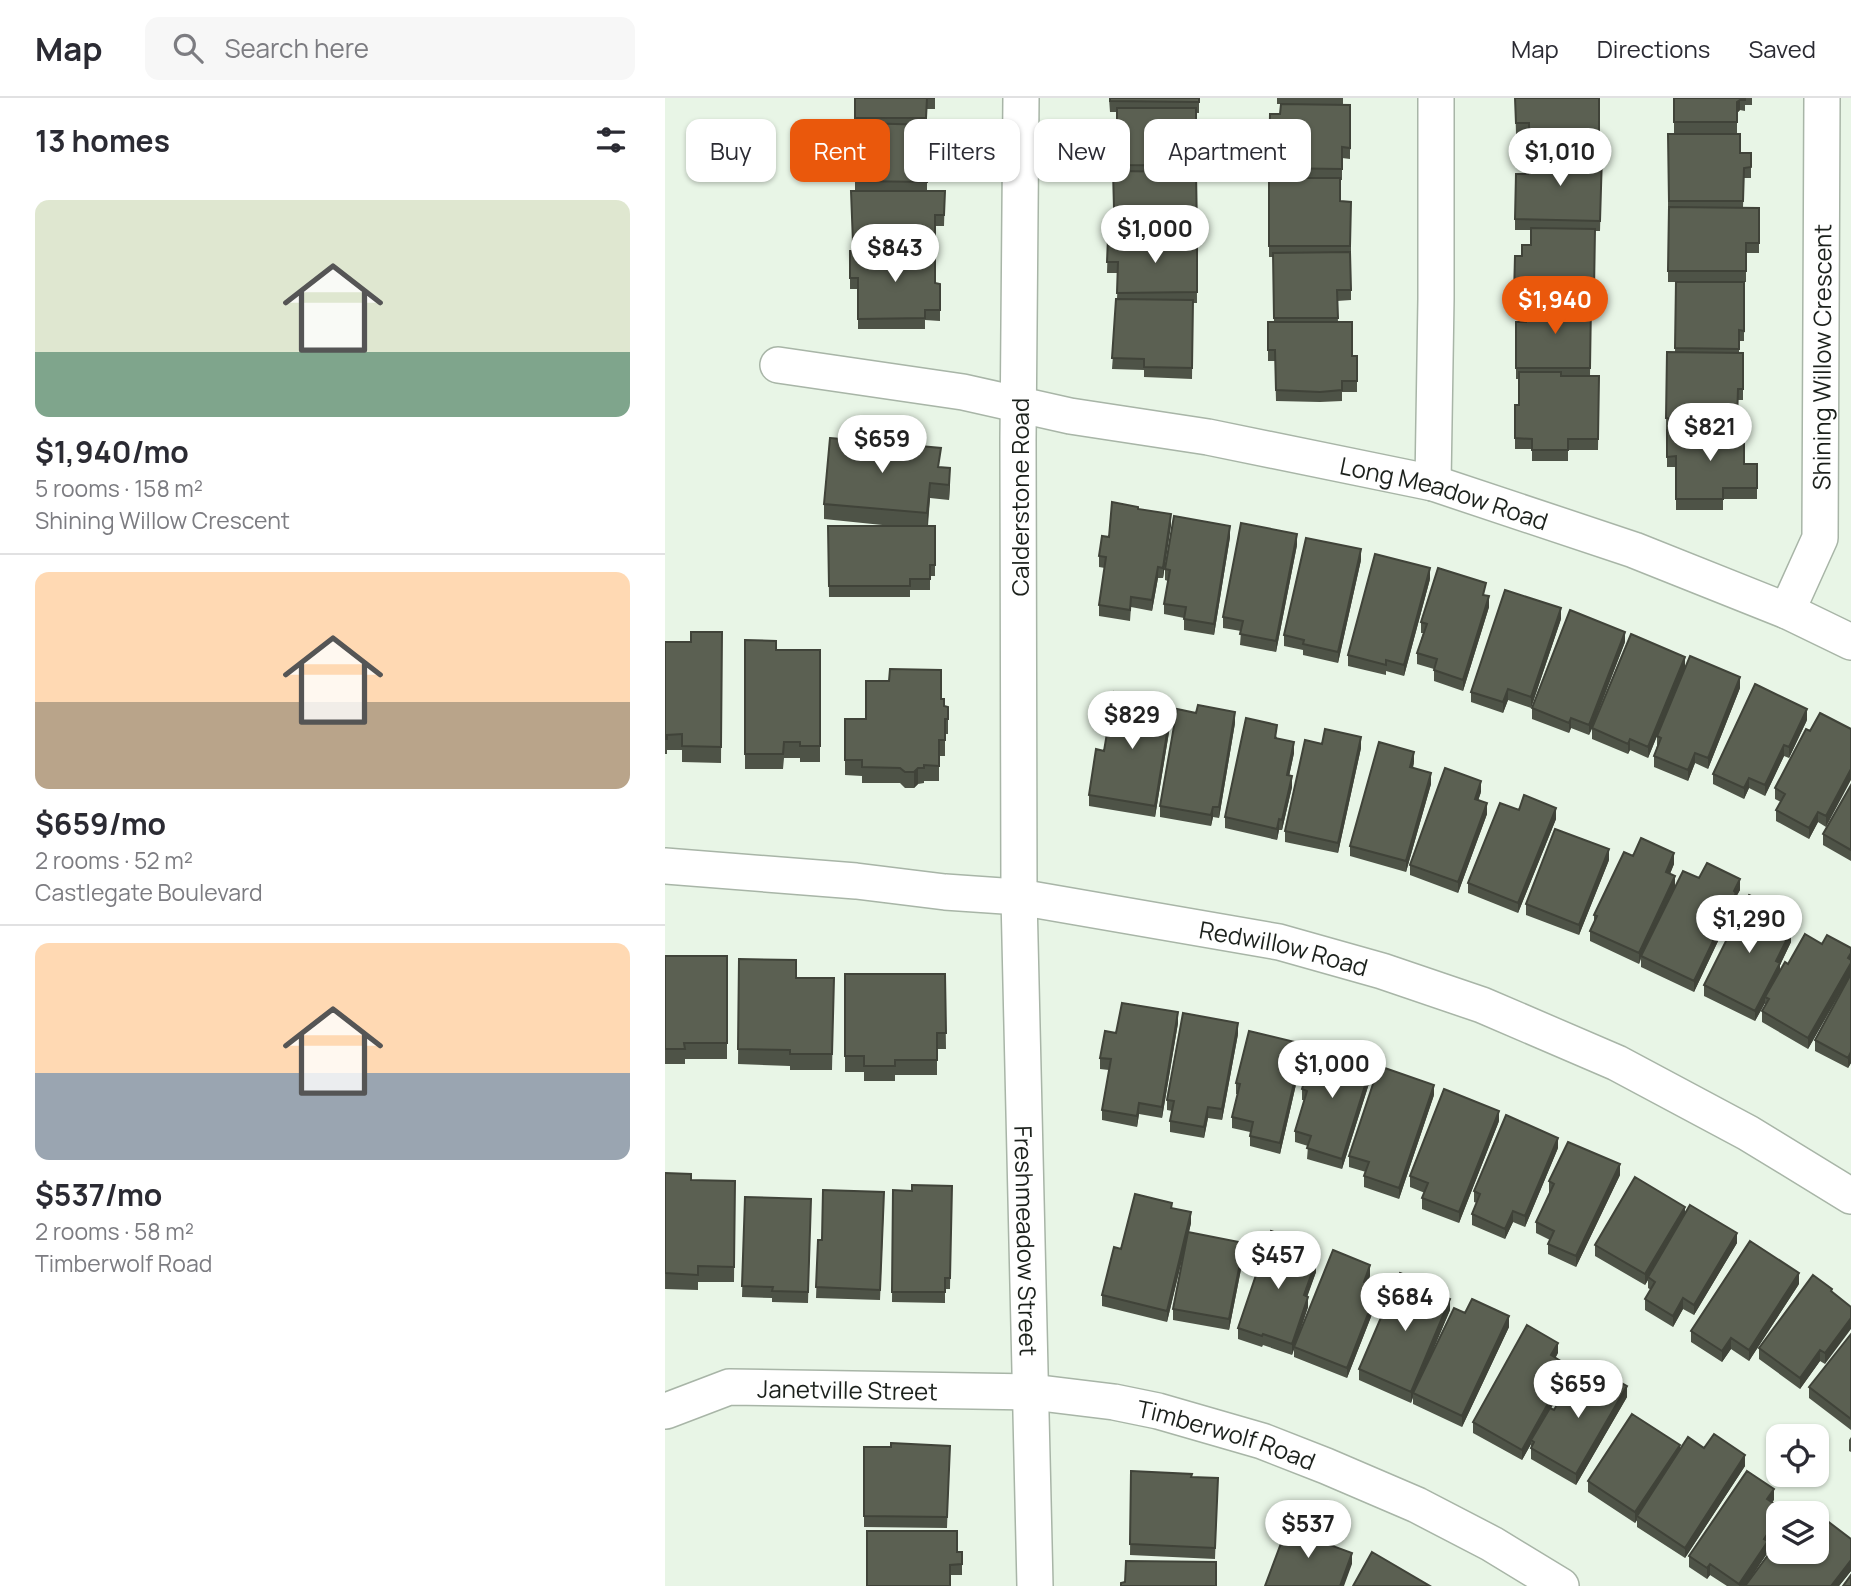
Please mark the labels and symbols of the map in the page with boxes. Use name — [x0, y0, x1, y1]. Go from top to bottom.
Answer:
pin: $1,010 — [1503, 129, 1617, 188]
pin: $1,000 — [1098, 206, 1212, 265]
street label: Shining Willow Crescent — [1804, 224, 1838, 490]
pin: $843 — [854, 225, 936, 284]
pin: $1,940 — [1498, 276, 1612, 336]
street label: Calderstone Road — [1003, 398, 1036, 596]
pin: $821 — [1669, 404, 1751, 463]
pin: $659 — [841, 416, 923, 475]
street label: Long Meadow Road — [1337, 448, 1553, 537]
pin: $829 — [1091, 692, 1173, 751]
pin: $1,290 — [1692, 896, 1806, 955]
street label: Redwillow Road — [1197, 912, 1372, 983]
pin: $1,000 — [1275, 1040, 1389, 1100]
street label: Freshmeadow Street — [1008, 1125, 1046, 1357]
pin: $457 — [1237, 1232, 1319, 1291]
pin: $684 — [1364, 1274, 1446, 1333]
pin: $659 — [1537, 1360, 1619, 1420]
street label: Janetville Street — [757, 1371, 938, 1407]
street label: Timberwolf Road — [1135, 1391, 1321, 1477]
pin: $537 — [1267, 1500, 1349, 1560]

